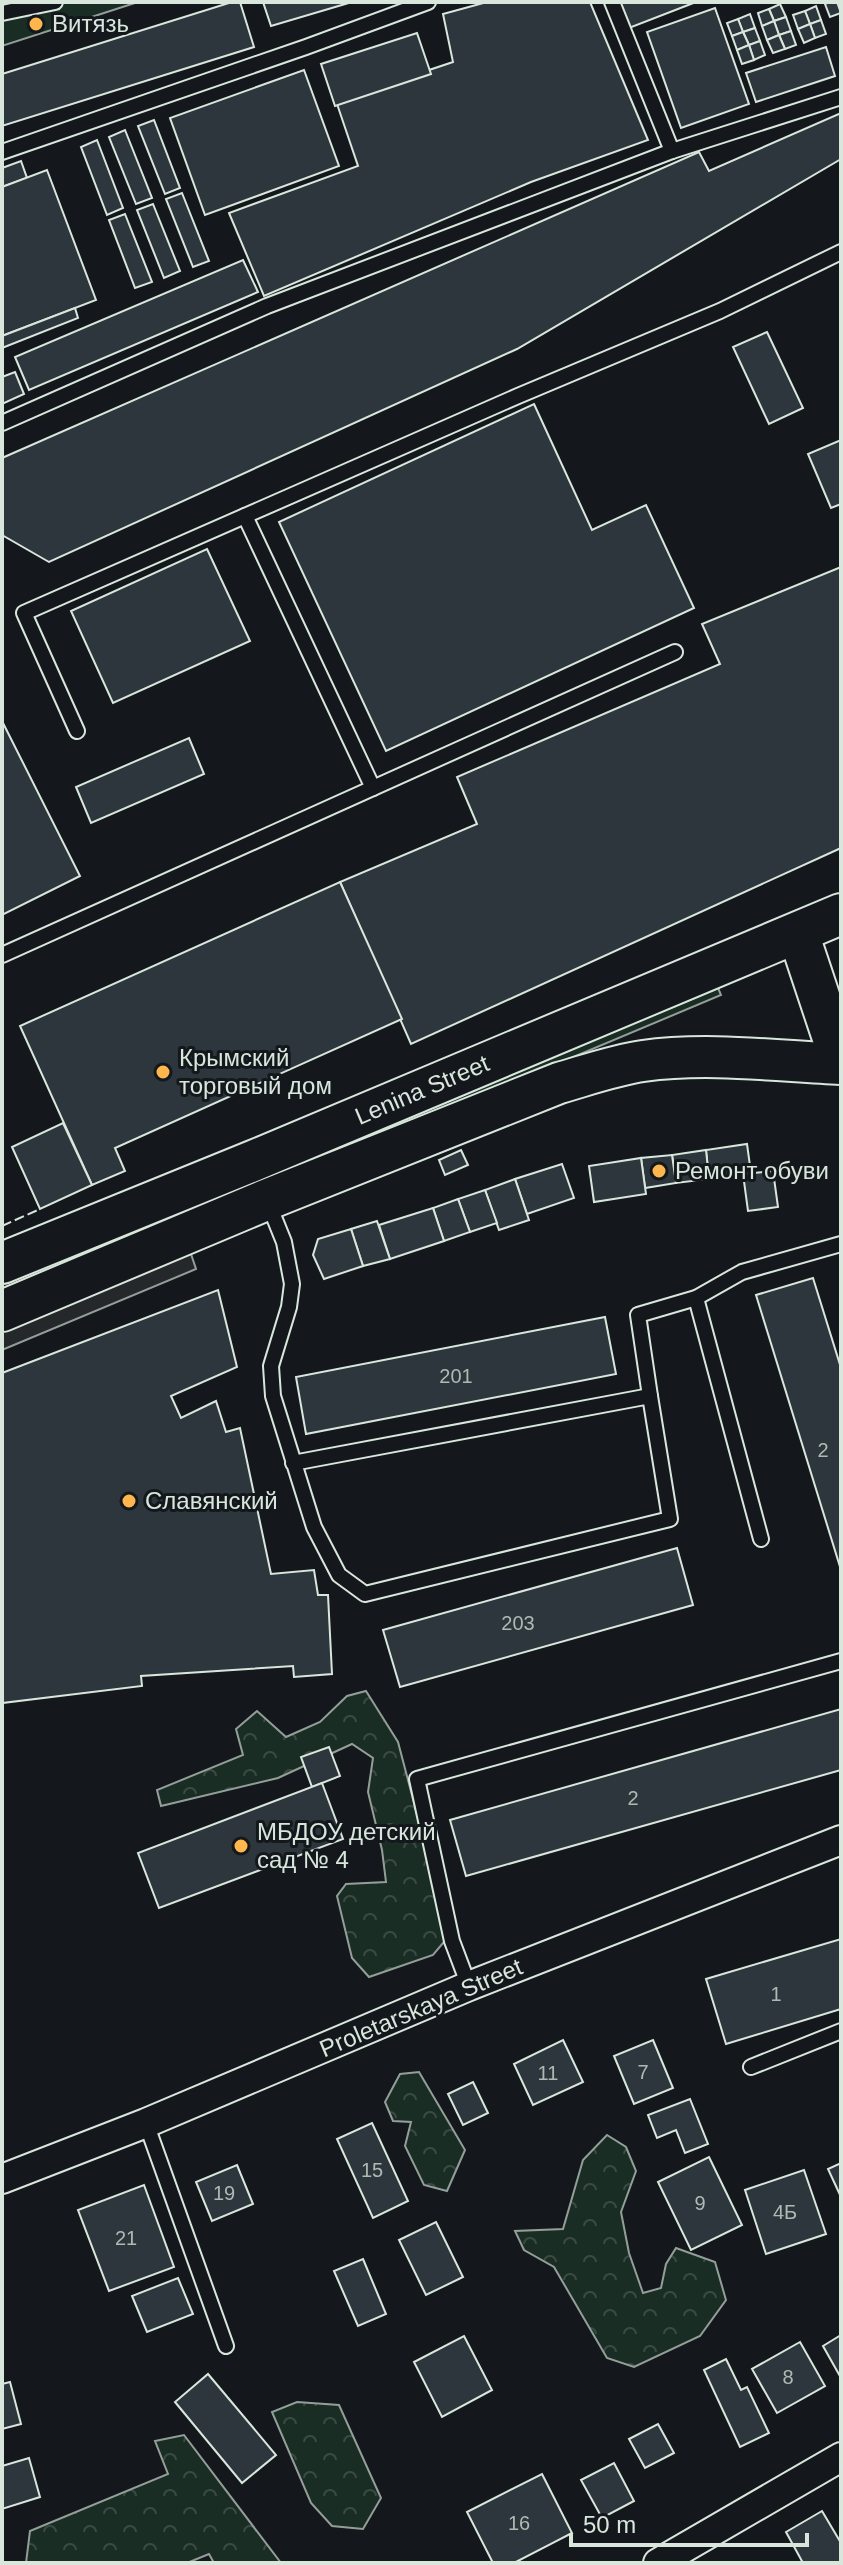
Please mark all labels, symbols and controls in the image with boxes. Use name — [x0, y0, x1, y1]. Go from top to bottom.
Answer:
place label: Витязь — [52, 10, 129, 37]
marker: Витязь — [27, 15, 45, 33]
place label: Крымский торговый дом — [179, 1044, 332, 1099]
street label: Lenina Street — [351, 1049, 493, 1130]
marker: Крымский торговый дом — [154, 1063, 172, 1081]
place label: Ремонт обуви — [675, 1157, 829, 1184]
marker: Ремонт обуви — [650, 1162, 668, 1180]
house number: 201 — [439, 1365, 473, 1387]
house number: 2 — [817, 1439, 829, 1461]
place label: Славянский — [145, 1487, 278, 1514]
marker: Славянский — [120, 1492, 138, 1510]
house number: 203 — [501, 1612, 535, 1634]
house number: 2 — [627, 1787, 639, 1809]
place label: МБДОУ детский сад № 4 — [257, 1818, 436, 1873]
marker: МБДОУ детский сад № 4 — [232, 1837, 250, 1855]
street label: Proletarskaya Street — [315, 1953, 526, 2062]
house number: 1 — [770, 1983, 782, 2005]
house number: 7 — [637, 2061, 649, 2083]
house number: 11 — [538, 2062, 558, 2084]
house number: 15 — [361, 2159, 383, 2181]
house number: 19 — [213, 2182, 235, 2204]
house number: 9 — [694, 2192, 706, 2214]
house number: 4Б — [773, 2201, 797, 2223]
house number: 21 — [115, 2227, 137, 2249]
house number: 8 — [782, 2366, 794, 2388]
scale bar — [571, 2497, 807, 2547]
text: 50 m — [583, 2511, 636, 2538]
house number: 16 — [508, 2512, 530, 2534]

